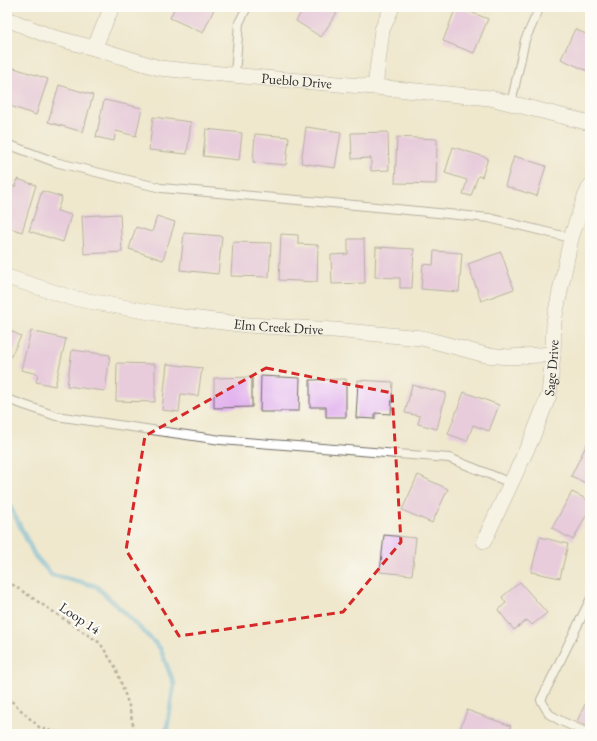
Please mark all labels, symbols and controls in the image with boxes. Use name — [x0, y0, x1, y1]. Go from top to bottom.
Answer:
street label: Pueblo Drive — [261, 69, 333, 93]
street label: Elm Creek Drive — [233, 314, 324, 338]
street label: Sage Drive — [540, 339, 562, 397]
street label: Loop 14 — [56, 598, 104, 638]

